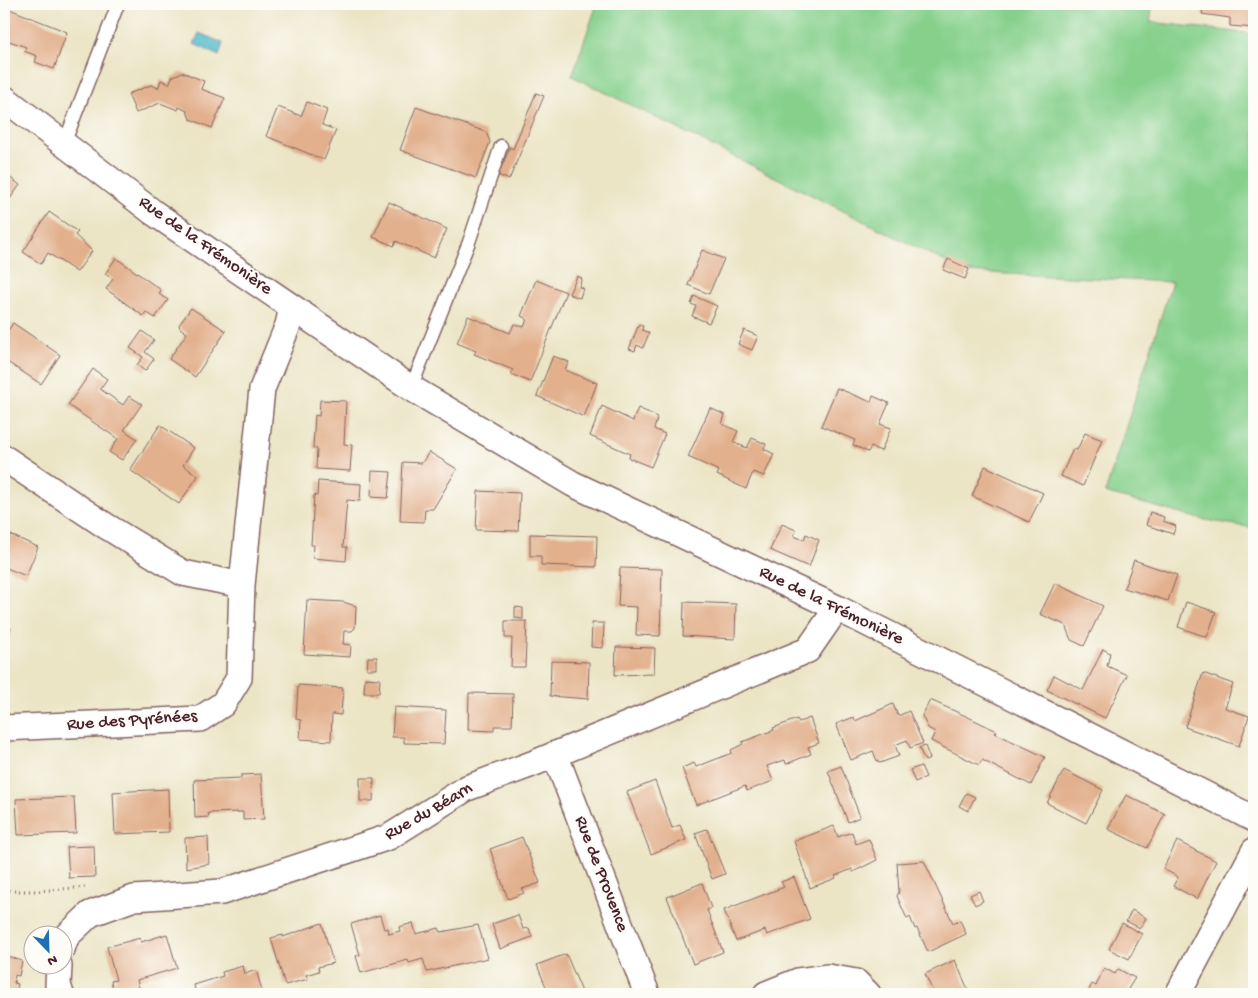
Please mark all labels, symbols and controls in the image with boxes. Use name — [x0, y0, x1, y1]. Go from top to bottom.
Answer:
street label: Rue de la Frémonière — [134, 192, 276, 300]
street label: Rue de la Frémonière — [755, 562, 907, 650]
street label: Rue des Pyrénées — [66, 706, 199, 736]
street label: Rue du Béarn — [381, 778, 477, 846]
street label: Rue de Provence — [569, 813, 633, 936]
north arrow — [22, 926, 72, 976]
text: N — [45, 950, 60, 969]

